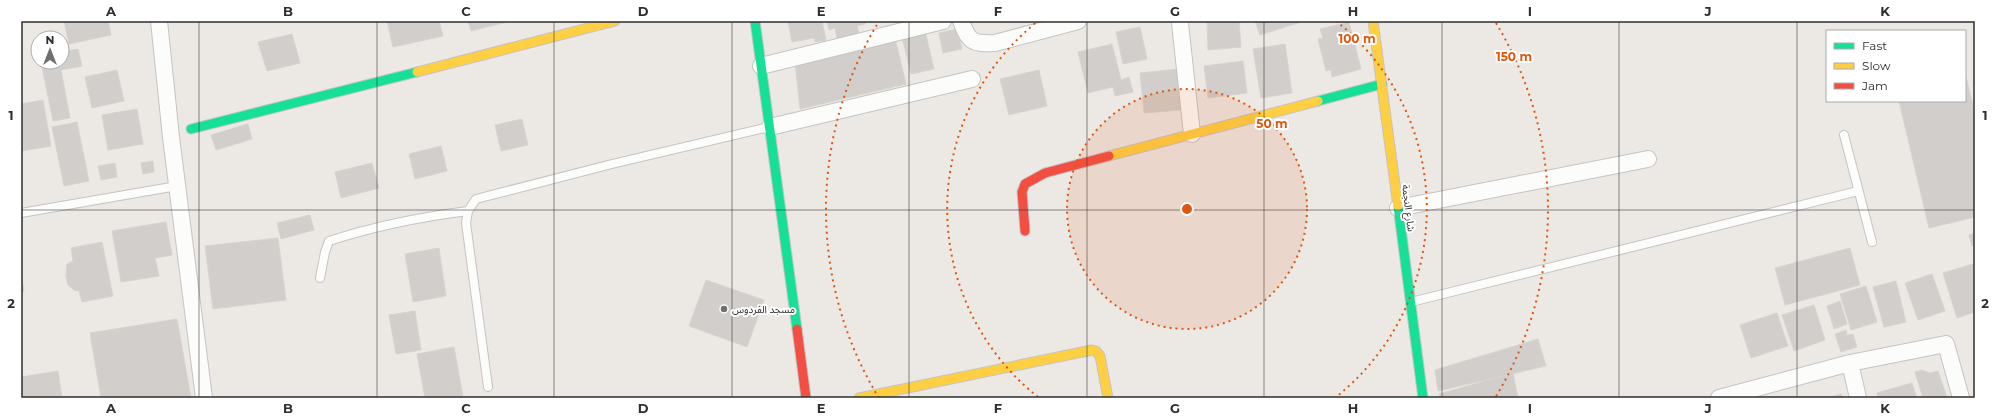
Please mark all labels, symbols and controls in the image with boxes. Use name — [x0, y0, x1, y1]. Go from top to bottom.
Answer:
text: A — [105, 3, 117, 19]
text: B — [283, 3, 293, 19]
text: C — [461, 3, 471, 19]
text: D — [638, 3, 649, 19]
text: E — [817, 3, 826, 19]
text: F — [994, 3, 1002, 19]
text: G — [1170, 3, 1180, 19]
text: H — [1348, 3, 1358, 19]
text: I — [1528, 3, 1532, 19]
text: J — [1703, 3, 1712, 19]
text: K — [1880, 3, 1890, 19]
north arrow — [30, 30, 70, 70]
legend — [1826, 30, 1966, 102]
text: 100 m — [1339, 31, 1375, 46]
text: N — [46, 33, 54, 47]
text: Fast — [1862, 38, 1887, 53]
text: 150 m — [1496, 49, 1532, 64]
text: Slow — [1862, 58, 1891, 73]
text: Jam — [1861, 78, 1888, 93]
text: 1 — [8, 107, 14, 123]
text: 1 — [1982, 107, 1988, 123]
text: 50 m — [1256, 116, 1288, 131]
street label: شارع النجمة — [1398, 184, 1418, 233]
centre of rings — [1180, 202, 1194, 216]
text: 2 — [7, 295, 15, 311]
text: 2 — [1981, 295, 1989, 311]
place label: مسجد الفردوس — [732, 303, 795, 316]
marker: مسجد الفردوس — [719, 304, 729, 314]
text: A — [105, 400, 117, 416]
text: B — [283, 400, 293, 416]
text: C — [461, 400, 471, 416]
text: D — [638, 400, 649, 416]
text: E — [817, 400, 826, 416]
text: F — [994, 400, 1002, 416]
text: G — [1170, 400, 1180, 416]
text: H — [1348, 400, 1358, 416]
text: I — [1528, 400, 1532, 416]
text: J — [1703, 400, 1712, 416]
text: K — [1880, 400, 1890, 416]

